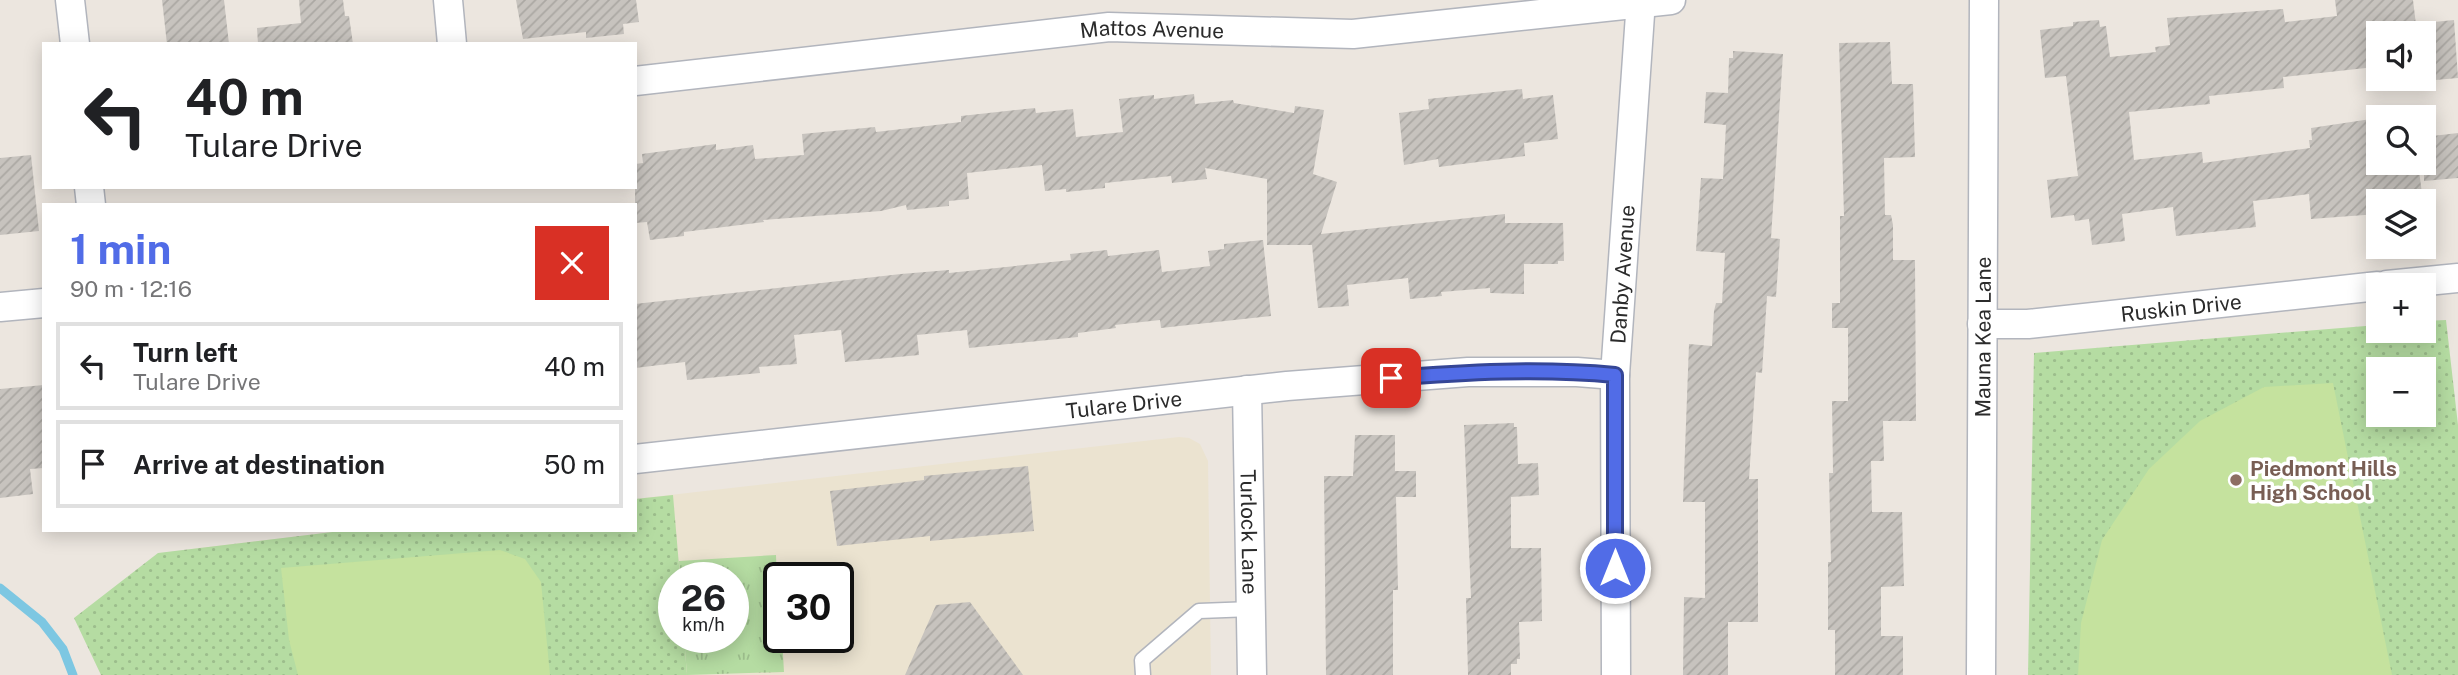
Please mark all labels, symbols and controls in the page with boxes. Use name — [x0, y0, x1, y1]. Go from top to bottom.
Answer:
street label: Mattos Avenue — [1079, 15, 1224, 43]
map controls — [2366, 21, 2436, 427]
button: sound — [2366, 21, 2436, 91]
text: 40 m — [185, 68, 304, 126]
icon: left — [70, 70, 161, 161]
button: search — [2366, 105, 2436, 175]
text: Tulare Drive — [185, 127, 363, 164]
button: layers — [2366, 189, 2436, 259]
street label: Danby Avenue — [1605, 204, 1639, 345]
text: 1 min — [70, 224, 171, 273]
button: close — [535, 226, 609, 300]
street label: Mauna Kea Lane — [1970, 256, 1995, 418]
button: + — [2366, 273, 2436, 343]
text: 90 m · 12:16 — [70, 275, 192, 302]
street label: Ruskin Drive — [2119, 288, 2243, 326]
text: Turn left — [133, 337, 238, 368]
icon: left — [74, 347, 112, 385]
pin — [1361, 348, 1421, 408]
text: 40 m — [544, 351, 605, 382]
button: − — [2366, 357, 2436, 427]
icon: arrive — [1372, 359, 1410, 397]
text: Tulare Drive — [133, 368, 261, 395]
street label: Tulare Drive — [1065, 385, 1183, 423]
icon: arrive — [74, 445, 112, 483]
text: Arrive at destination — [133, 449, 385, 480]
text: 50 m — [544, 449, 605, 480]
place label: Piedmont Hills High School — [2250, 456, 2397, 505]
street label: Turlock Lane — [1236, 469, 1263, 595]
marker: Piedmont Hills High School — [2228, 472, 2244, 488]
position arrow — [1578, 531, 1652, 605]
speed limit sign: 30 — [763, 562, 854, 653]
text: 26 — [681, 578, 726, 619]
text: km/h — [682, 614, 725, 635]

